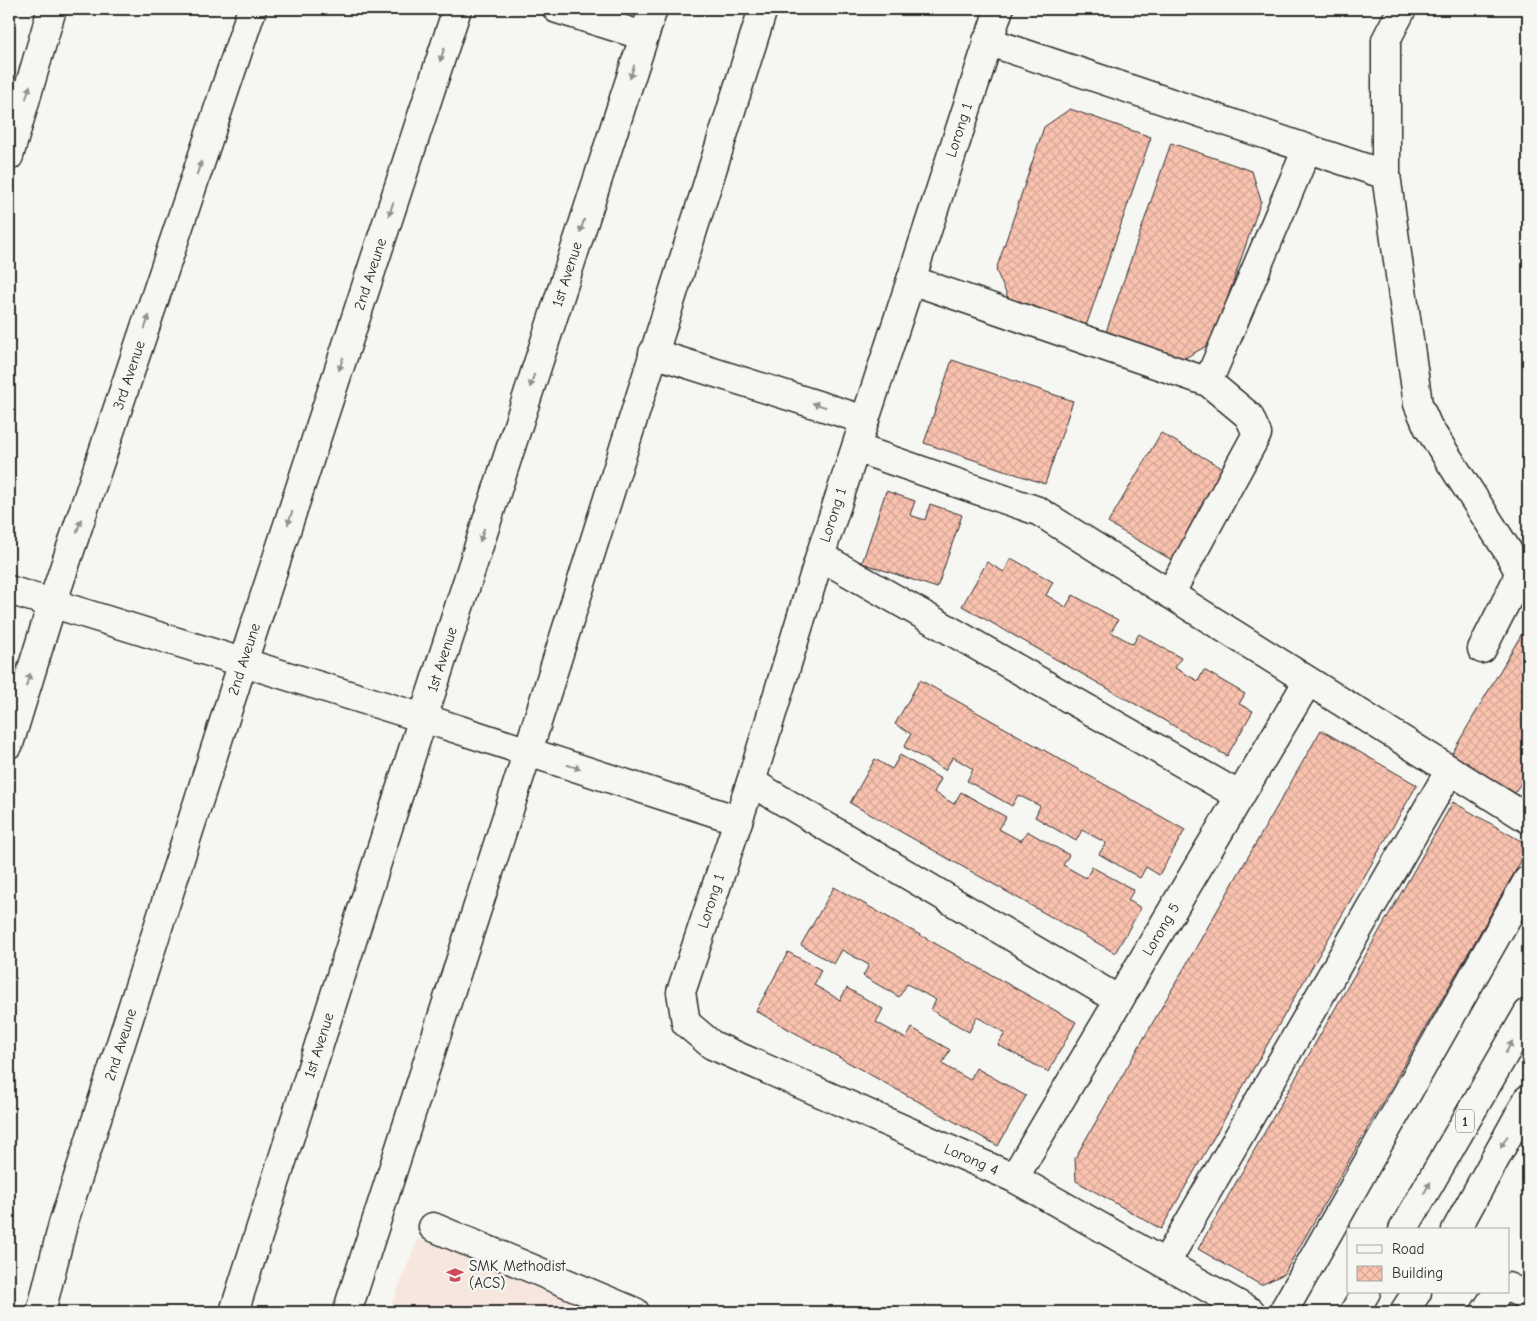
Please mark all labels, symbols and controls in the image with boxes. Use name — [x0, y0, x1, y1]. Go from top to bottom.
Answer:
one-way arrow — [438, 48, 446, 63]
one-way arrow — [628, 64, 636, 79]
one-way arrow — [24, 84, 32, 99]
street label: Lorong 1 — [942, 101, 976, 159]
one-way arrow — [195, 160, 203, 175]
one-way arrow — [387, 202, 395, 217]
one-way arrow — [578, 219, 586, 234]
street label: 2nd Aveune — [350, 235, 390, 312]
street label: 1st Avenue — [548, 239, 586, 309]
one-way arrow — [143, 314, 151, 329]
street label: 3rd Avenue — [109, 338, 149, 412]
one-way arrow — [336, 357, 344, 372]
one-way arrow — [528, 373, 535, 388]
one-way arrow — [811, 401, 826, 408]
street label: Lorong 1 — [816, 486, 850, 544]
one-way arrow — [286, 511, 293, 526]
one-way arrow — [75, 518, 83, 533]
one-way arrow — [477, 528, 485, 543]
street label: 2nd Aveune — [224, 620, 264, 697]
street label: 1st Avenue — [423, 624, 461, 694]
one-way arrow — [25, 673, 33, 688]
one-way arrow — [567, 763, 582, 771]
street label: Lorong 1 — [694, 872, 728, 930]
street label: Lorong 5 — [1139, 900, 1184, 959]
street label: 2nd Aveune — [100, 1006, 141, 1083]
street label: 1st Avenue — [300, 1010, 338, 1080]
one-way arrow — [1504, 1040, 1513, 1054]
road number: 1 — [1456, 1110, 1474, 1132]
one-way arrow — [1500, 1135, 1509, 1148]
street label: Lorong 4 — [941, 1139, 1001, 1179]
one-way arrow — [1423, 1180, 1431, 1195]
legend — [1347, 1228, 1510, 1294]
text: Road — [1392, 1240, 1424, 1258]
place label: SMK Methodist (ACS) — [469, 1257, 566, 1292]
text: Building — [1392, 1264, 1443, 1282]
school or university icon: SMK Methodist (ACS) — [445, 1265, 465, 1285]

